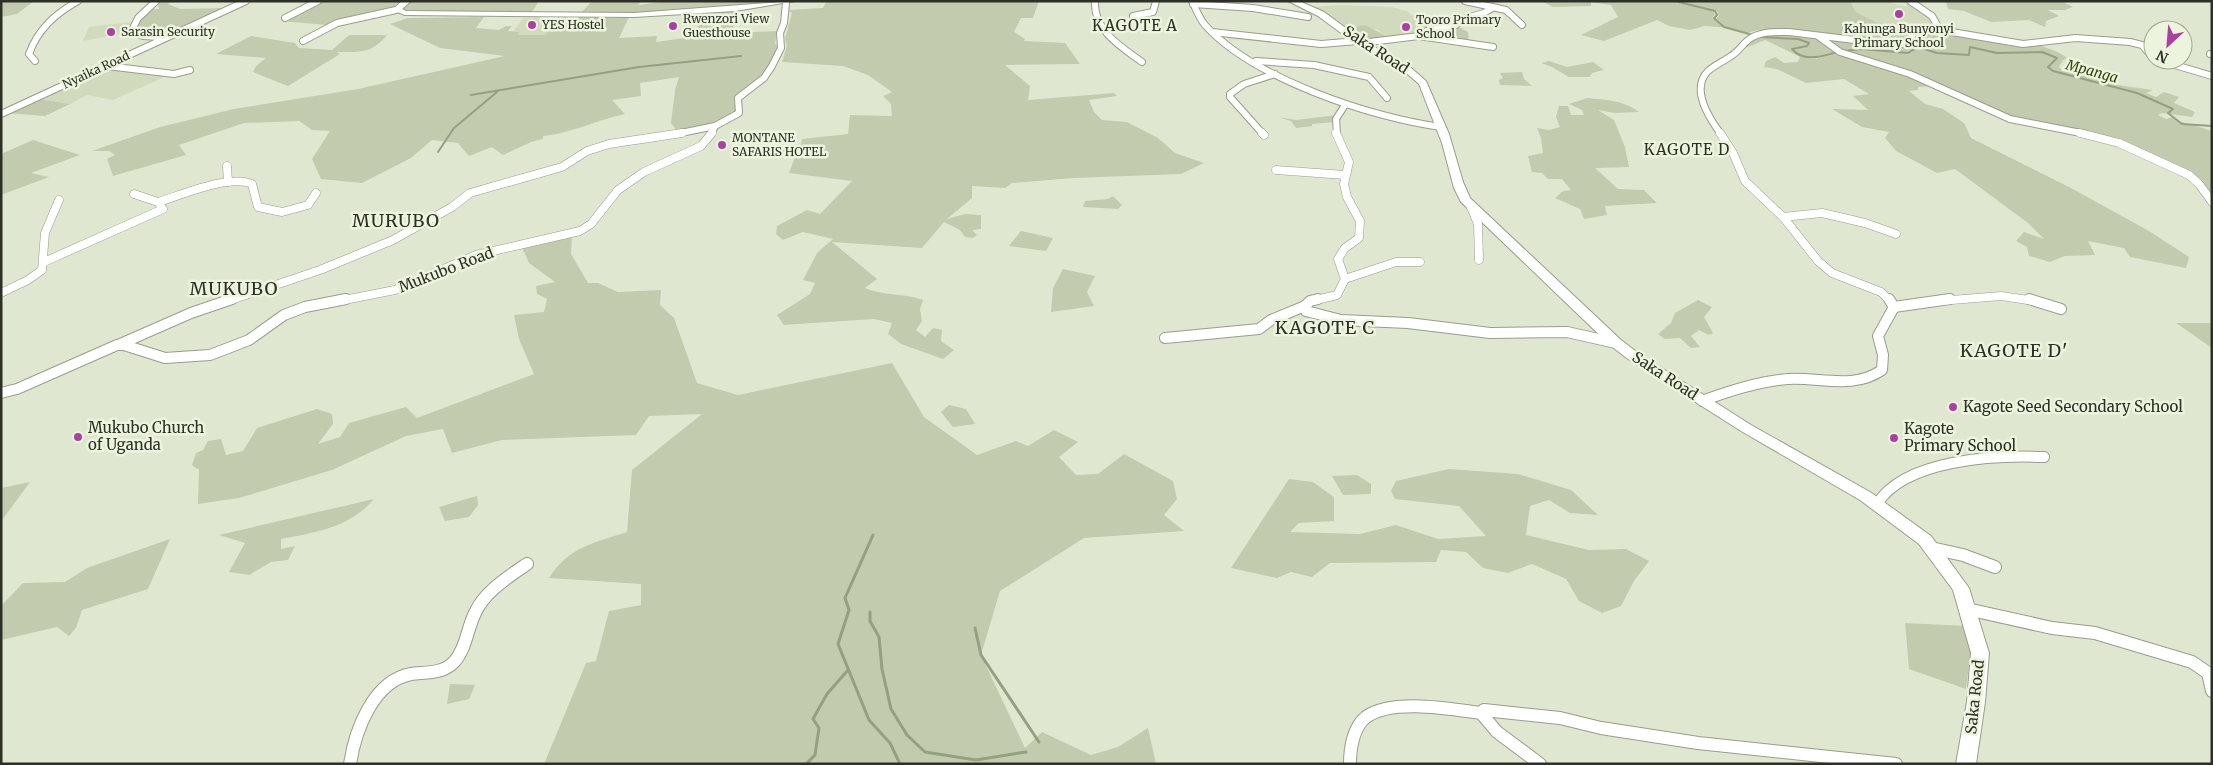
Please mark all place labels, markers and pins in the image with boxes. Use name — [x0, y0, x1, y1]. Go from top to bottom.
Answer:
marker: Kahunga Bunyonyi Primary School — [1893, 8, 1905, 20]
place label: Rwenzori View Guesthouse — [683, 11, 770, 40]
place label: Tooro Primary School — [1416, 12, 1501, 41]
place label: YES Hostel — [541, 17, 604, 32]
marker: YES Hostel — [526, 19, 538, 31]
marker: Rwenzori View Guesthouse — [667, 20, 679, 32]
marker: Tooro Primary School — [1400, 21, 1412, 33]
place label: Kahunga Bunyonyi Primary School — [1844, 21, 1954, 50]
place label: Sarasin Security — [121, 24, 215, 39]
marker: Sarasin Security — [105, 26, 117, 38]
place label: MONTANE SAFARIS HOTEL — [732, 130, 827, 159]
marker: MONTANE SAFARIS HOTEL — [716, 139, 728, 151]
place label: Kagote Seed Secondary School — [1963, 397, 2183, 416]
marker: Kagote Seed Secondary School — [1947, 401, 1959, 413]
place label: Mukubo Church of Uganda — [88, 418, 204, 454]
place label: Kagote Primary School — [1904, 419, 2017, 455]
marker: Mukubo Church of Uganda — [72, 431, 84, 443]
marker: Kagote Primary School — [1888, 432, 1900, 444]

